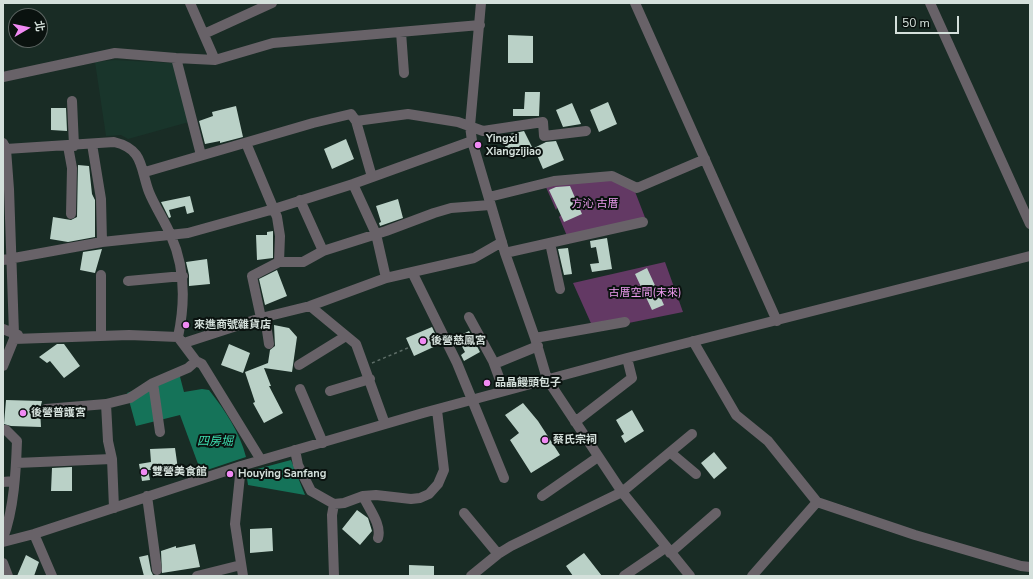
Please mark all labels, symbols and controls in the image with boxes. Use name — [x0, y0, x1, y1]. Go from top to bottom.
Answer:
north arrow — [8, 8, 48, 48]
scale bar — [897, 8, 961, 34]
text: 50 m — [902, 15, 930, 31]
text: 北 — [31, 20, 48, 33]
place label: Yingxi Xiangzijiao — [486, 132, 541, 158]
marker: Yingxi Xiangzijiao — [473, 140, 483, 150]
park label: 方沁 古厝 — [572, 197, 618, 211]
park label: 古厝空間(未來) — [609, 286, 681, 300]
place label: 來進商號雜貨店 — [194, 318, 271, 332]
marker: 來進商號雜貨店 — [181, 320, 191, 330]
place label: 後營慈鳳宮 — [431, 334, 486, 348]
marker: 後營慈鳳宮 — [418, 336, 428, 346]
place label: 品晶饅頭包子 — [495, 376, 561, 390]
marker: 品晶饅頭包子 — [482, 378, 492, 388]
place label: 後營普護宮 — [31, 406, 86, 420]
marker: 後營普護宮 — [18, 408, 28, 418]
place label: 蔡氏宗祠 — [553, 433, 597, 447]
water label: 四房堀 — [197, 435, 233, 449]
marker: 蔡氏宗祠 — [540, 435, 550, 445]
place label: 雙營美食館 — [152, 465, 207, 479]
marker: 雙營美食館 — [139, 467, 149, 477]
place label: Houying Sanfang — [238, 467, 326, 481]
marker: Houying Sanfang — [225, 469, 235, 479]

